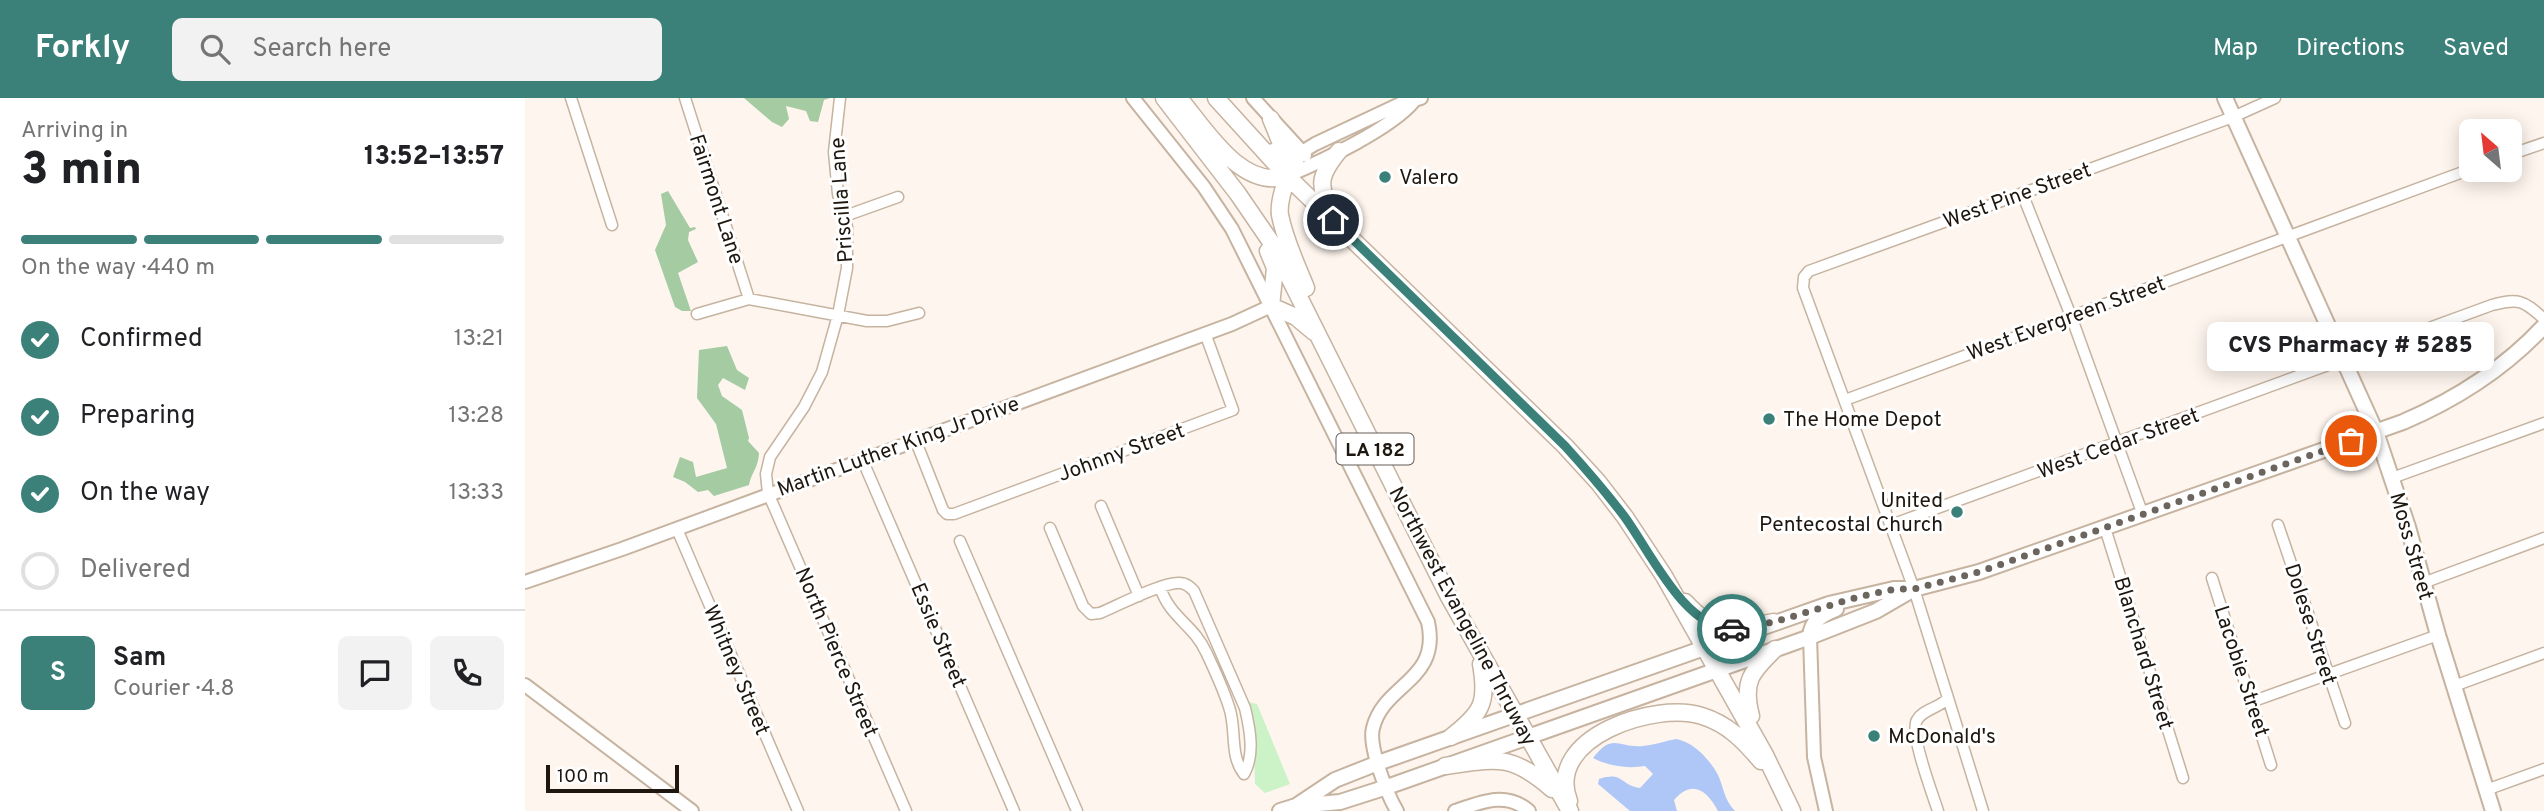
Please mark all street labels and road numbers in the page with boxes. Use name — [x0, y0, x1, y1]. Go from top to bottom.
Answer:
street label: Fairmont Lane — [682, 131, 749, 268]
street label: Priscilla Lane — [825, 136, 860, 263]
street label: West Pine Street — [1940, 157, 2095, 236]
street label: West Evergreen Street — [1963, 271, 2170, 368]
street label: Martin Luther King Jr Drive — [774, 391, 1023, 504]
street label: West Cedar Street — [2034, 403, 2203, 486]
street label: Johnny Street — [1054, 418, 1189, 489]
road number: LA 182 — [1337, 434, 1413, 464]
street label: Northwest Evangeline Thruway — [1382, 482, 1542, 751]
street label: Moss Street — [2382, 489, 2439, 603]
street label: Dolese Street — [2277, 560, 2342, 689]
street label: North Pierce Street — [788, 564, 884, 741]
street label: Blanchard Street — [2106, 574, 2179, 733]
street label: Essie Street — [903, 579, 972, 692]
street label: Whitney Street — [696, 601, 775, 740]
street label: Lacobie Street — [2207, 602, 2275, 741]

